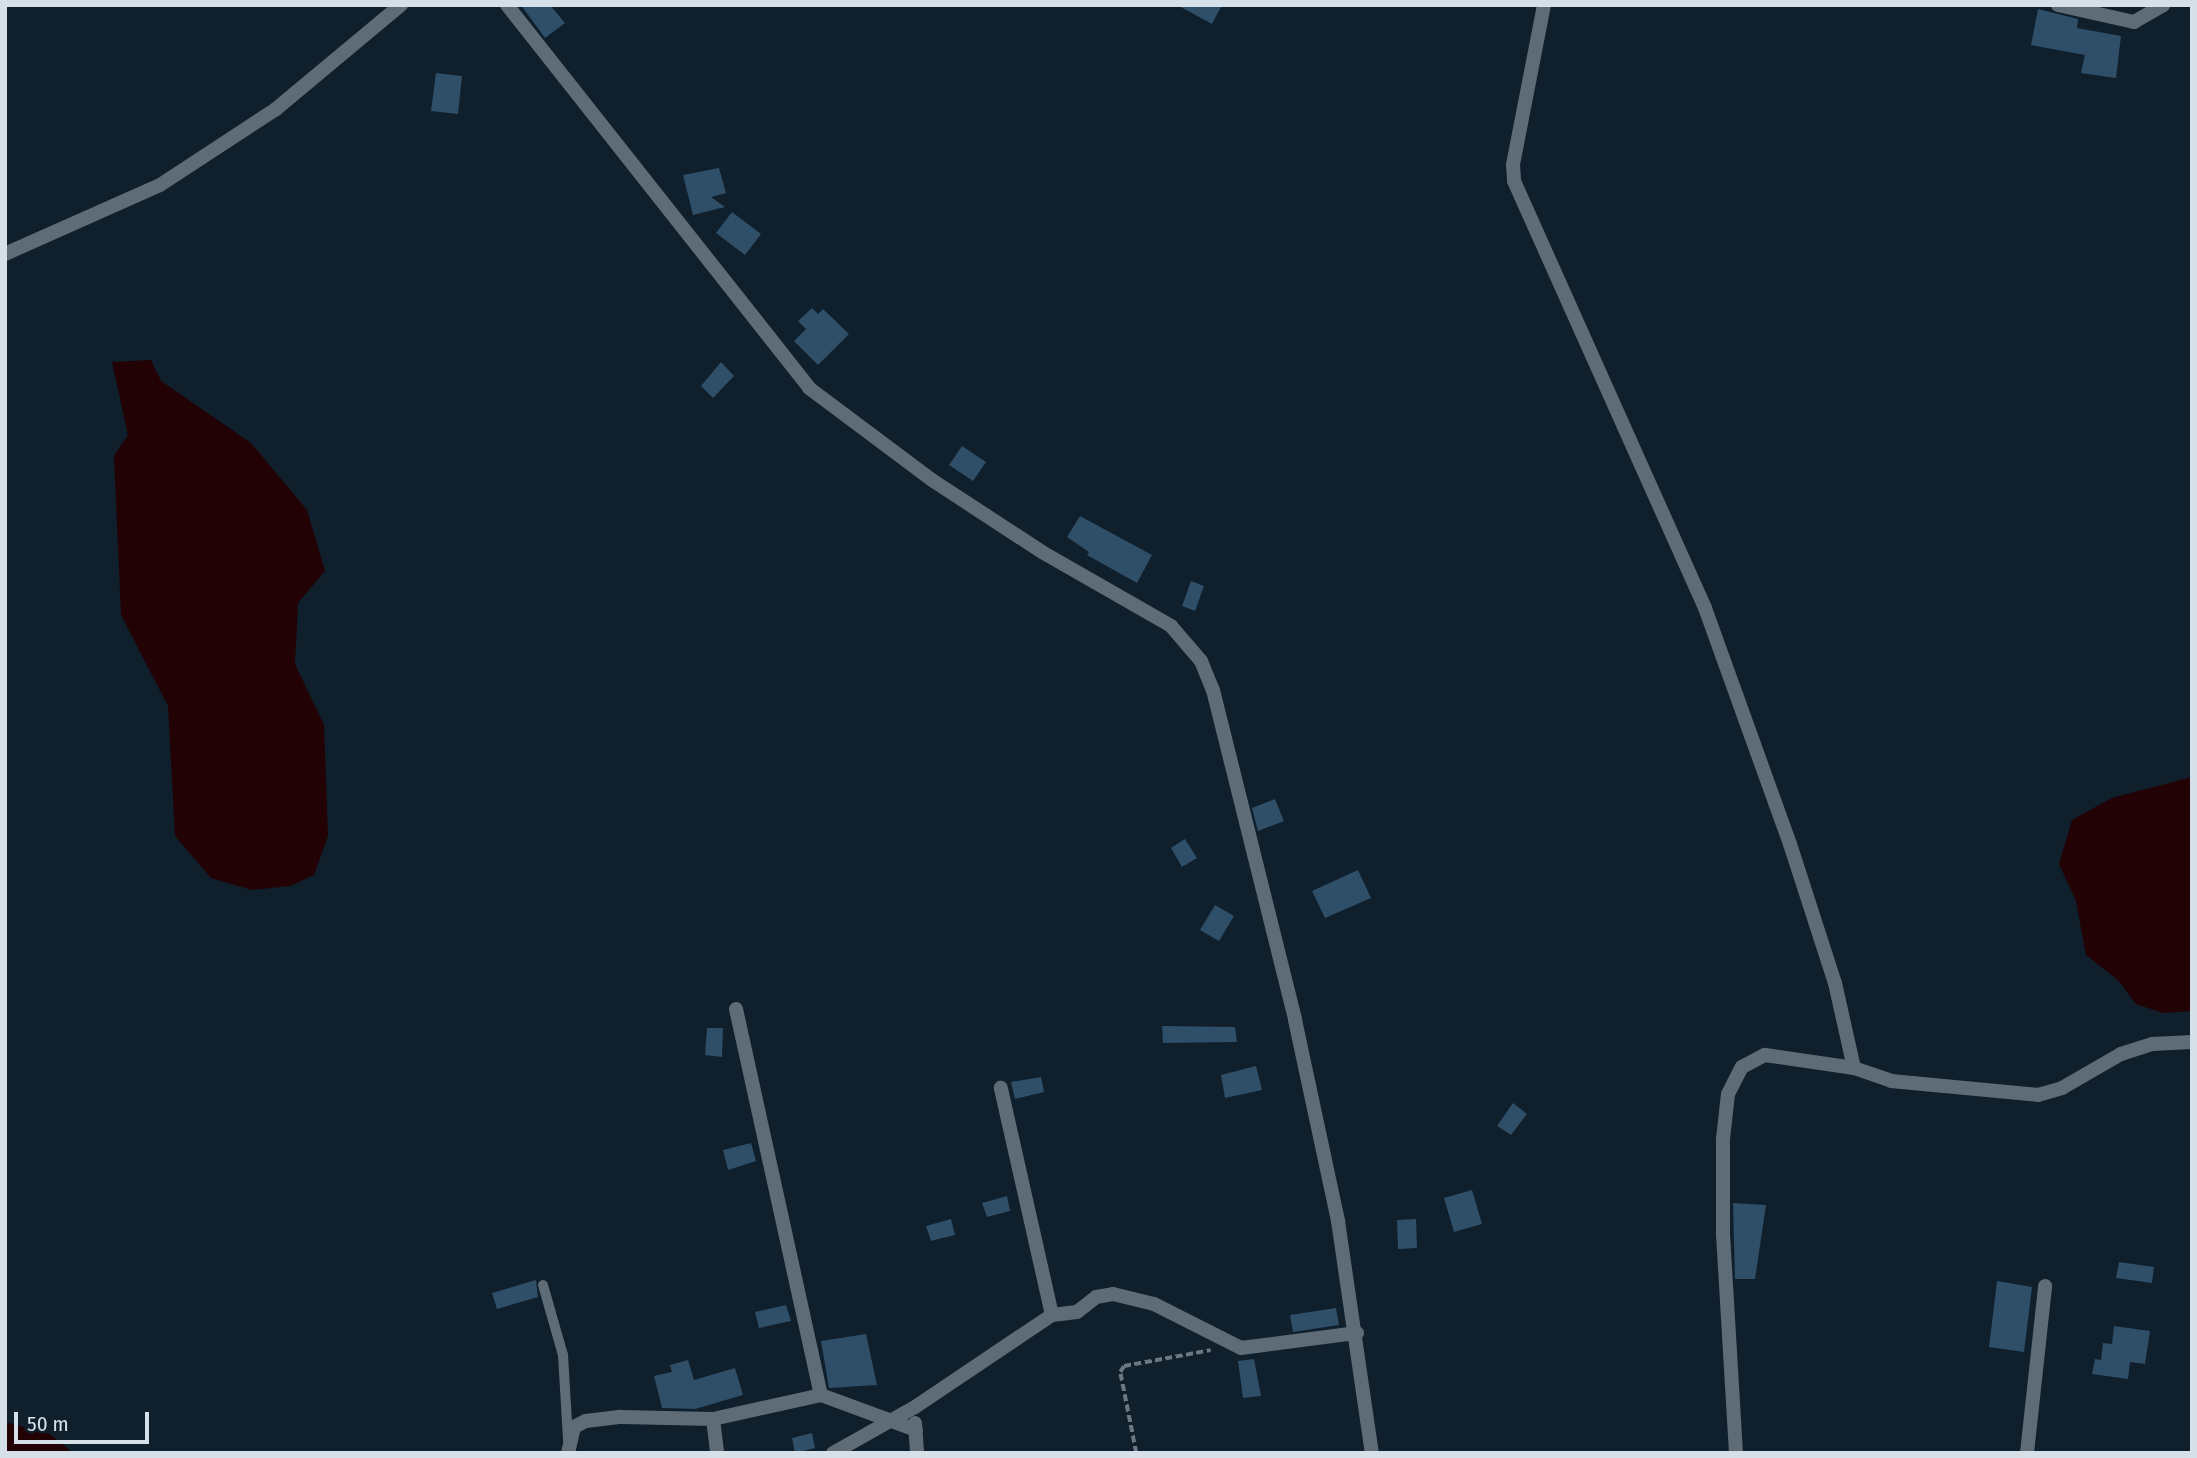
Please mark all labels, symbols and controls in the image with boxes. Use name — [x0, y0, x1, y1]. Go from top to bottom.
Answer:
scale bar — [18, 1398, 152, 1442]
text: 50 m — [27, 1411, 69, 1437]

